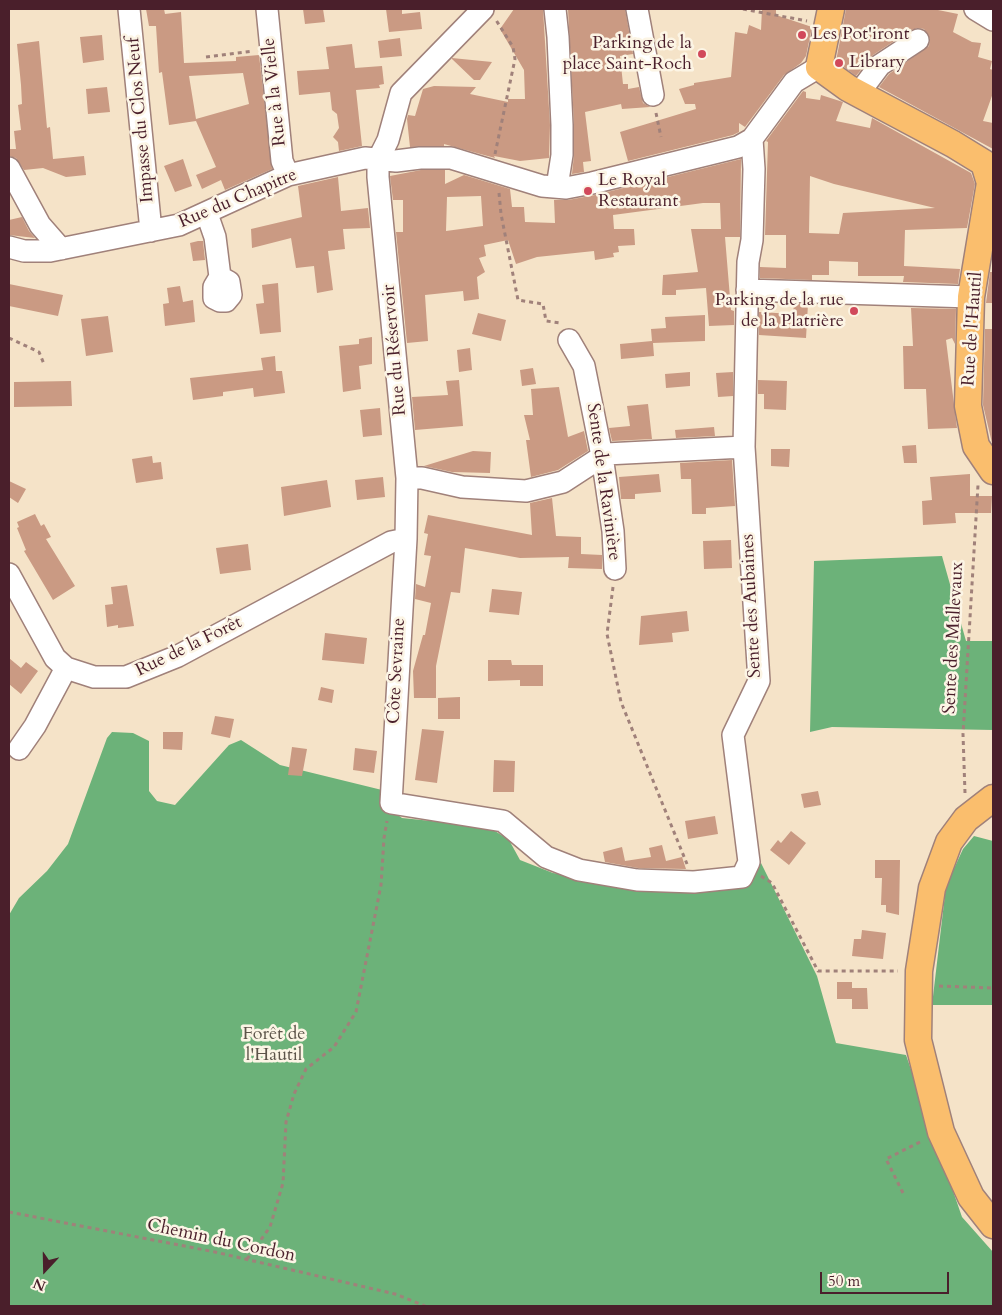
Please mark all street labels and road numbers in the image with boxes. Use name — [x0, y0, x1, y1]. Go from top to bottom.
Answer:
street label: Impasse du Clos Neuf — [123, 36, 159, 204]
street label: Rue à la Vielle — [259, 37, 291, 147]
street label: Rue du Chapitre — [176, 164, 300, 234]
street label: Rue de l'Hautil — [958, 271, 988, 387]
street label: Rue du Réservoir — [379, 284, 411, 416]
street label: Sente de la Ravinière — [581, 402, 625, 562]
street label: Sente des Aubaines — [737, 533, 767, 679]
street label: Sente des Mallevaux — [939, 561, 969, 715]
street label: Rue de la Forêt — [132, 612, 246, 682]
street label: Côte Sevraine — [383, 617, 411, 725]
street label: Chemin du Cordon — [145, 1215, 297, 1267]

